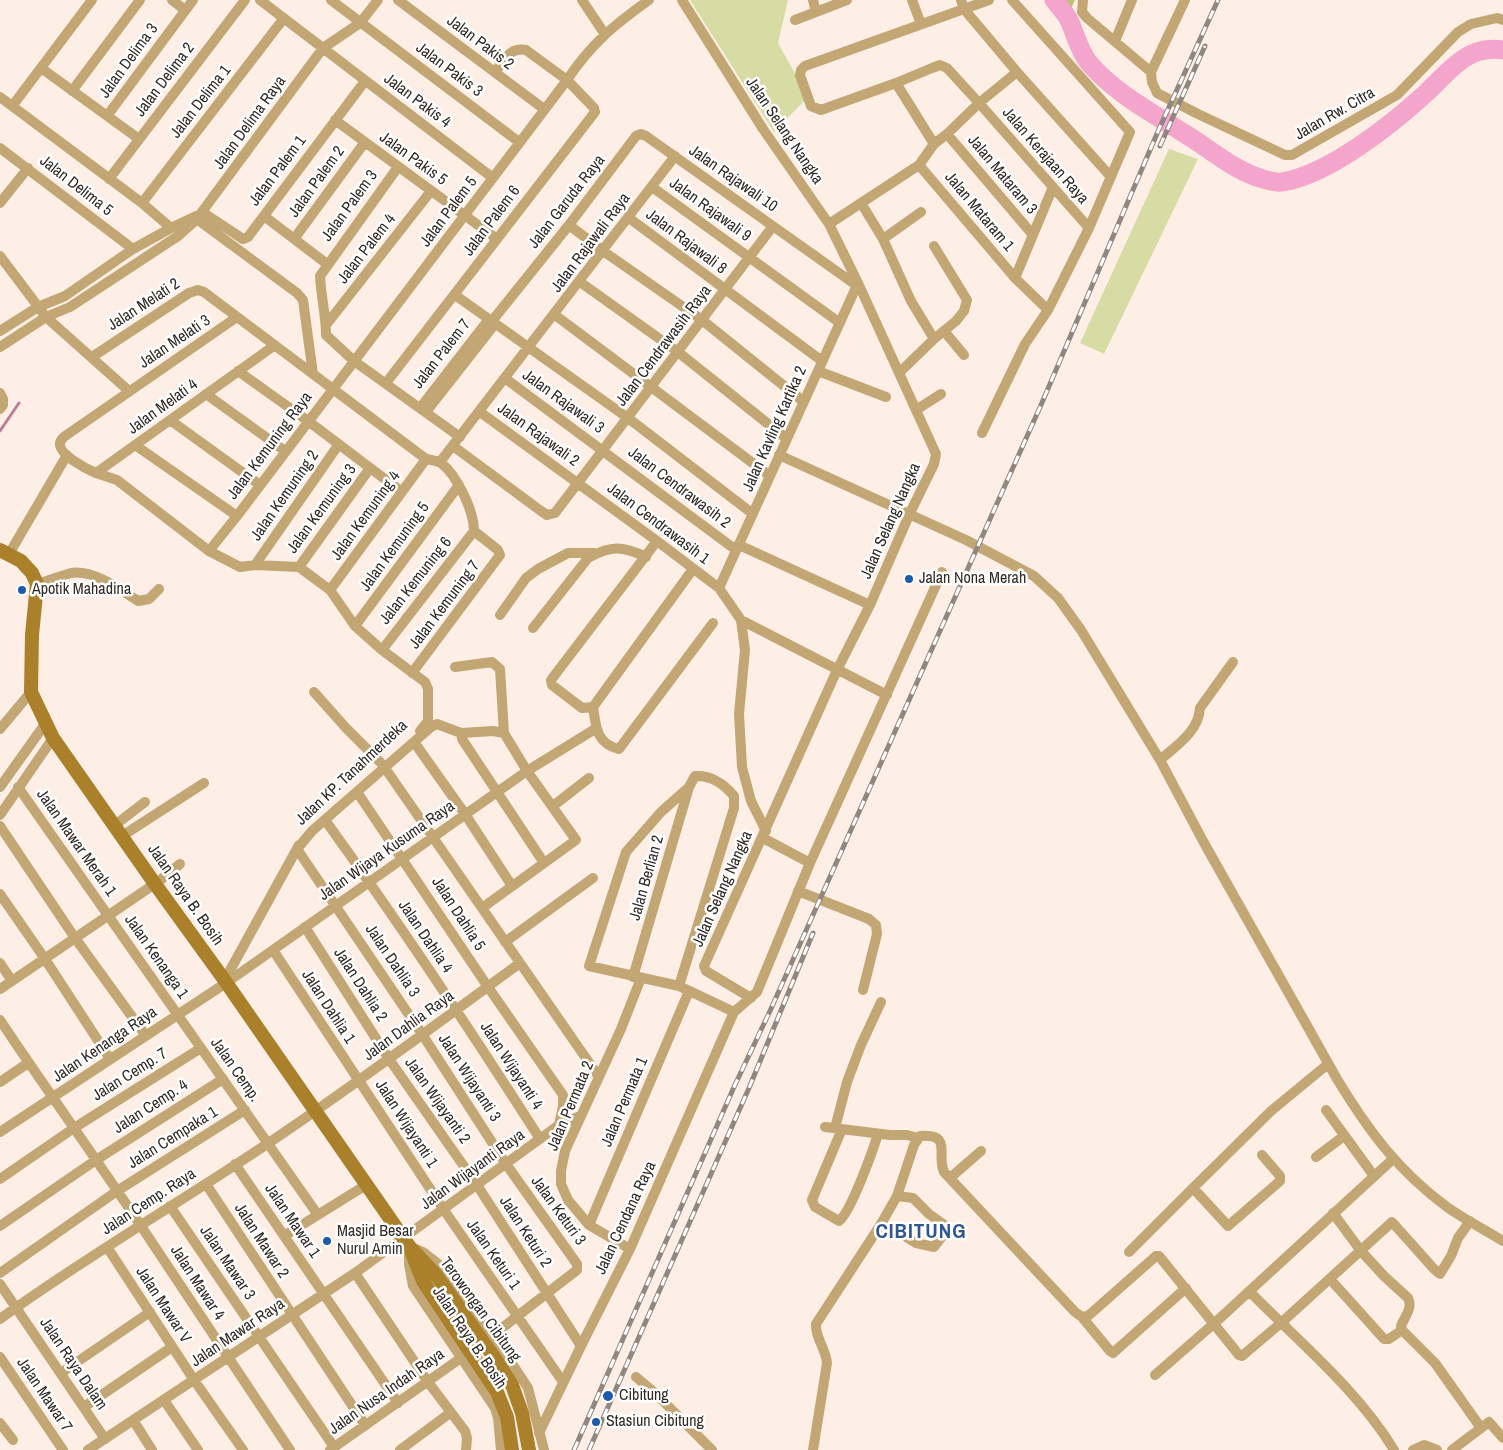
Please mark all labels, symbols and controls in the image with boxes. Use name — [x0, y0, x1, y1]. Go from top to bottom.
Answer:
street label: Jalan Pakis 2 — [443, 12, 517, 74]
street label: Jalan Delima 3 — [96, 20, 162, 102]
street label: Jalan Delima 2 — [131, 39, 199, 121]
street label: Jalan Pakis 3 — [412, 39, 486, 101]
street label: Jalan Delima 1 — [166, 62, 236, 142]
street label: Jalan Pakis 4 — [380, 70, 454, 132]
street label: Jalan Delima Raya — [210, 73, 290, 173]
street label: Jalan Selang Nangka — [741, 74, 827, 188]
street label: Jalan Rw. Citra — [1292, 83, 1378, 145]
street label: Jalan Kerajaan Raya — [998, 104, 1092, 208]
street label: Jalan Pakis 5 — [375, 128, 451, 190]
street label: Jalan Mataram 3 — [963, 131, 1041, 219]
street label: Jalan Palem 1 — [245, 132, 311, 210]
street label: Jalan Rajawali 10 — [685, 141, 781, 217]
street label: Jalan Palem 2 — [285, 143, 349, 221]
street label: Jalan Delima 5 — [36, 151, 116, 221]
street label: Jalan Garuda Raya — [525, 152, 609, 252]
street label: Jalan Palem 3 — [318, 167, 382, 245]
street label: Jalan Mataram 1 — [940, 168, 1018, 256]
street label: Jalan Palem 5 — [416, 173, 482, 251]
street label: Jalan Rajawali 9 — [665, 174, 755, 246]
street label: Jalan Palem 6 — [459, 182, 525, 260]
street label: Jalan Rajawali Raya — [547, 189, 635, 297]
street label: Jalan Rajawali 8 — [642, 205, 730, 279]
street label: Jalan Palem 4 — [334, 210, 400, 288]
street label: Jalan Melati 2 — [105, 275, 183, 335]
street label: Jalan Cendrawasih Raya — [612, 282, 716, 410]
street label: Jalan Melati 3 — [136, 311, 214, 373]
street label: Jalan Palem 7 — [409, 315, 475, 393]
street label: Jalan Kavling Kartika 2 — [739, 363, 811, 495]
street label: Jalan Rajawali 3 — [518, 366, 608, 438]
street label: Jalan Melati 4 — [124, 375, 202, 439]
street label: Jalan Kemuning Raya — [223, 389, 317, 503]
street label: Jalan Rajawali 2 — [493, 399, 583, 471]
street label: Jalan Cendrawasih 2 — [624, 443, 734, 533]
street label: Jalan Kemuning 2 — [247, 447, 323, 545]
street label: Jalan Selang Nangka — [857, 460, 925, 582]
street label: Jalan Kemuning 3 — [283, 461, 361, 557]
street label: Jalan Kemuning 4 — [327, 468, 405, 564]
street label: Jalan Cendrawasih 1 — [603, 479, 713, 569]
street label: Jalan Kemuning 5 — [356, 499, 434, 595]
street label: Jalan Kemuning 6 — [376, 533, 456, 629]
street label: Jalan Kemuning 7 — [406, 557, 484, 653]
place label: Jalan Nona Merah — [919, 569, 1026, 589]
marker: Jalan Nona Merah — [903, 573, 915, 585]
place label: Apotik Mahadina — [32, 580, 131, 600]
marker: Apotik Mahadina — [16, 584, 28, 596]
street label: Jalan KP. Tanahmerdeka — [292, 716, 412, 830]
street label: Jalan Mawar Merah 1 — [32, 786, 120, 900]
street label: Jalan Wijaya Kusuma Raya — [315, 797, 459, 905]
street label: Jalan Selang Nangka — [689, 828, 757, 950]
street label: Jalan Berlian 2 — [626, 833, 668, 923]
street label: Jalan Raya B. Bosih — [143, 841, 227, 949]
street label: Jalan Dahlia 5 — [427, 874, 489, 954]
street label: Jalan Dahlia 4 — [394, 897, 456, 977]
street label: Jalan Kenanga 1 — [120, 911, 192, 1003]
street label: Jalan Dahlia 3 — [361, 921, 423, 1001]
street label: Jalan Dahlia 2 — [329, 945, 391, 1025]
street label: Jalan Dahlia 1 — [297, 967, 359, 1047]
street label: Jalan Dahlia Raya — [360, 987, 458, 1065]
street label: Jalan Kenanga Raya — [49, 1003, 161, 1087]
street label: Jalan Wijayanti 4 — [476, 1019, 546, 1113]
street label: Jalan Wijayanti 3 — [434, 1031, 504, 1125]
street label: Jalan Cemp. — [206, 1034, 264, 1106]
street label: Jalan Cemp. 7 — [89, 1044, 171, 1106]
street label: Jalan Wijayanti 2 — [400, 1054, 474, 1148]
street label: Jalan Permata 1 — [597, 1054, 653, 1150]
street label: Jalan Permata 2 — [543, 1058, 599, 1154]
street label: Jalan Cemp. 4 — [110, 1076, 192, 1138]
street label: Jalan Wijayanti 1 — [371, 1077, 441, 1171]
street label: Jalan Cempaka 1 — [125, 1103, 221, 1173]
street label: Jalan Wijayanti Raya — [417, 1126, 529, 1214]
street label: Jalan Cendana Raya — [591, 1158, 661, 1278]
street label: Jalan Cemp. Raya — [99, 1165, 199, 1239]
street label: Jalan Keturi 3 — [526, 1173, 590, 1249]
street label: Jalan Mawar 1 — [260, 1180, 324, 1262]
street label: Jalan Keturi 2 — [495, 1193, 555, 1271]
street label: Jalan Mawar 2 — [230, 1200, 292, 1282]
street label: Jalan Keturi 1 — [462, 1216, 524, 1294]
district label: CIBITUNG — [874, 1219, 968, 1245]
street label: Jalan Mawar 3 — [195, 1222, 259, 1304]
place label: Masjid Besar Nurul Amin — [337, 1222, 414, 1260]
marker: Masjid Besar Nurul Amin — [321, 1235, 333, 1247]
street label: Jalan Mawar 4 — [166, 1242, 228, 1324]
street label: Terowongan Cibitung — [436, 1254, 524, 1366]
street label: Jalan Mawar V — [131, 1263, 195, 1347]
street label: Jalan Raya B. Bosih — [428, 1283, 510, 1393]
street label: Jalan Mawar Raya — [188, 1295, 288, 1371]
street label: Jalan Raya Dalam — [35, 1314, 111, 1414]
street label: Jalan Nusa Indah Raya — [326, 1345, 448, 1439]
street label: Jalan Mawar 7 — [12, 1354, 76, 1436]
place label: Cibitung — [619, 1386, 669, 1406]
marker: Cibitung — [601, 1389, 615, 1403]
place label: Stasiun Cibitung — [606, 1412, 704, 1432]
marker: Stasiun Cibitung — [590, 1416, 602, 1428]

